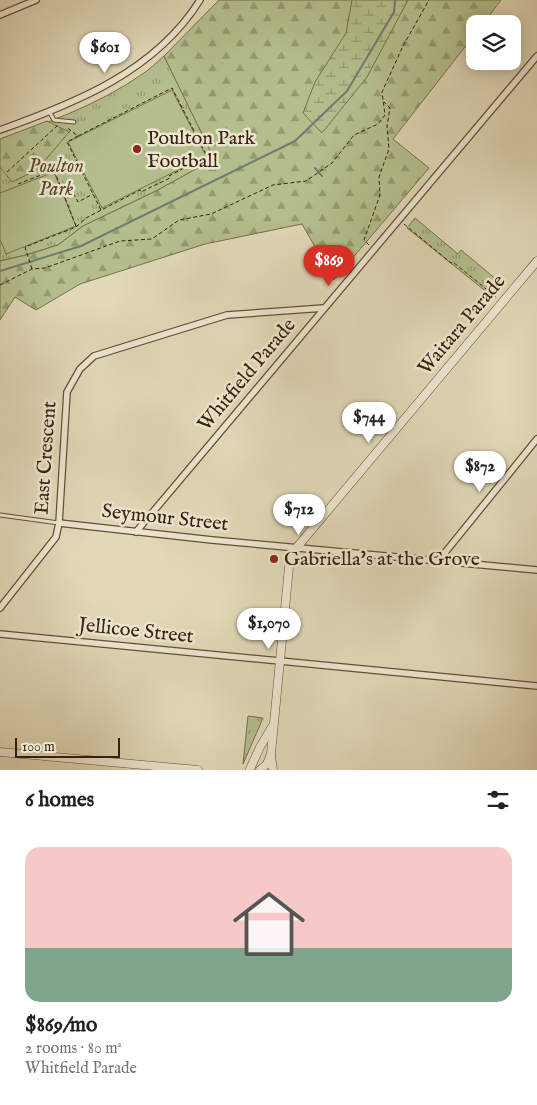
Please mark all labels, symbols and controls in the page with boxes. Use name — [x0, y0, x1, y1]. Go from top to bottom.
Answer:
map controls — [466, 15, 521, 70]
button: layers — [466, 15, 521, 70]
pin: $601 — [75, 32, 135, 74]
text: $601 — [90, 38, 120, 58]
place label: Poulton Park Football — [147, 126, 256, 174]
marker: Poulton Park Football — [131, 143, 143, 155]
park label: Poulton Park — [28, 154, 84, 202]
pin: $869 — [299, 244, 359, 287]
text: $869 — [315, 251, 343, 271]
street label: Waitara Parade — [413, 270, 511, 380]
street label: Whitfield Parade — [192, 313, 302, 437]
street label: East Crescent — [30, 400, 62, 516]
pin: $744 — [339, 402, 399, 444]
text: $744 — [353, 408, 385, 428]
pin: $872 — [450, 450, 510, 493]
text: $872 — [465, 457, 495, 477]
pin: $712 — [269, 494, 329, 536]
street label: Seymour Street — [100, 499, 230, 537]
text: $712 — [284, 500, 314, 520]
place label: Gabriella's at the Grove — [284, 547, 480, 572]
marker: Gabriella's at the Grove — [268, 553, 280, 565]
pin: $1,070 — [228, 608, 310, 650]
street label: Jellicoe Street — [75, 612, 195, 649]
text: $1,070 — [248, 614, 290, 634]
scale bar — [15, 735, 120, 758]
text: 100 m — [22, 738, 55, 756]
icon: filters — [484, 786, 512, 814]
text: 6 homes — [25, 787, 94, 814]
icon: home — [224, 879, 314, 969]
text: $869/mo — [25, 1012, 97, 1039]
text: 2 rooms · 80 m² — [25, 1039, 122, 1059]
text: Whitfield Parade — [25, 1059, 137, 1079]

